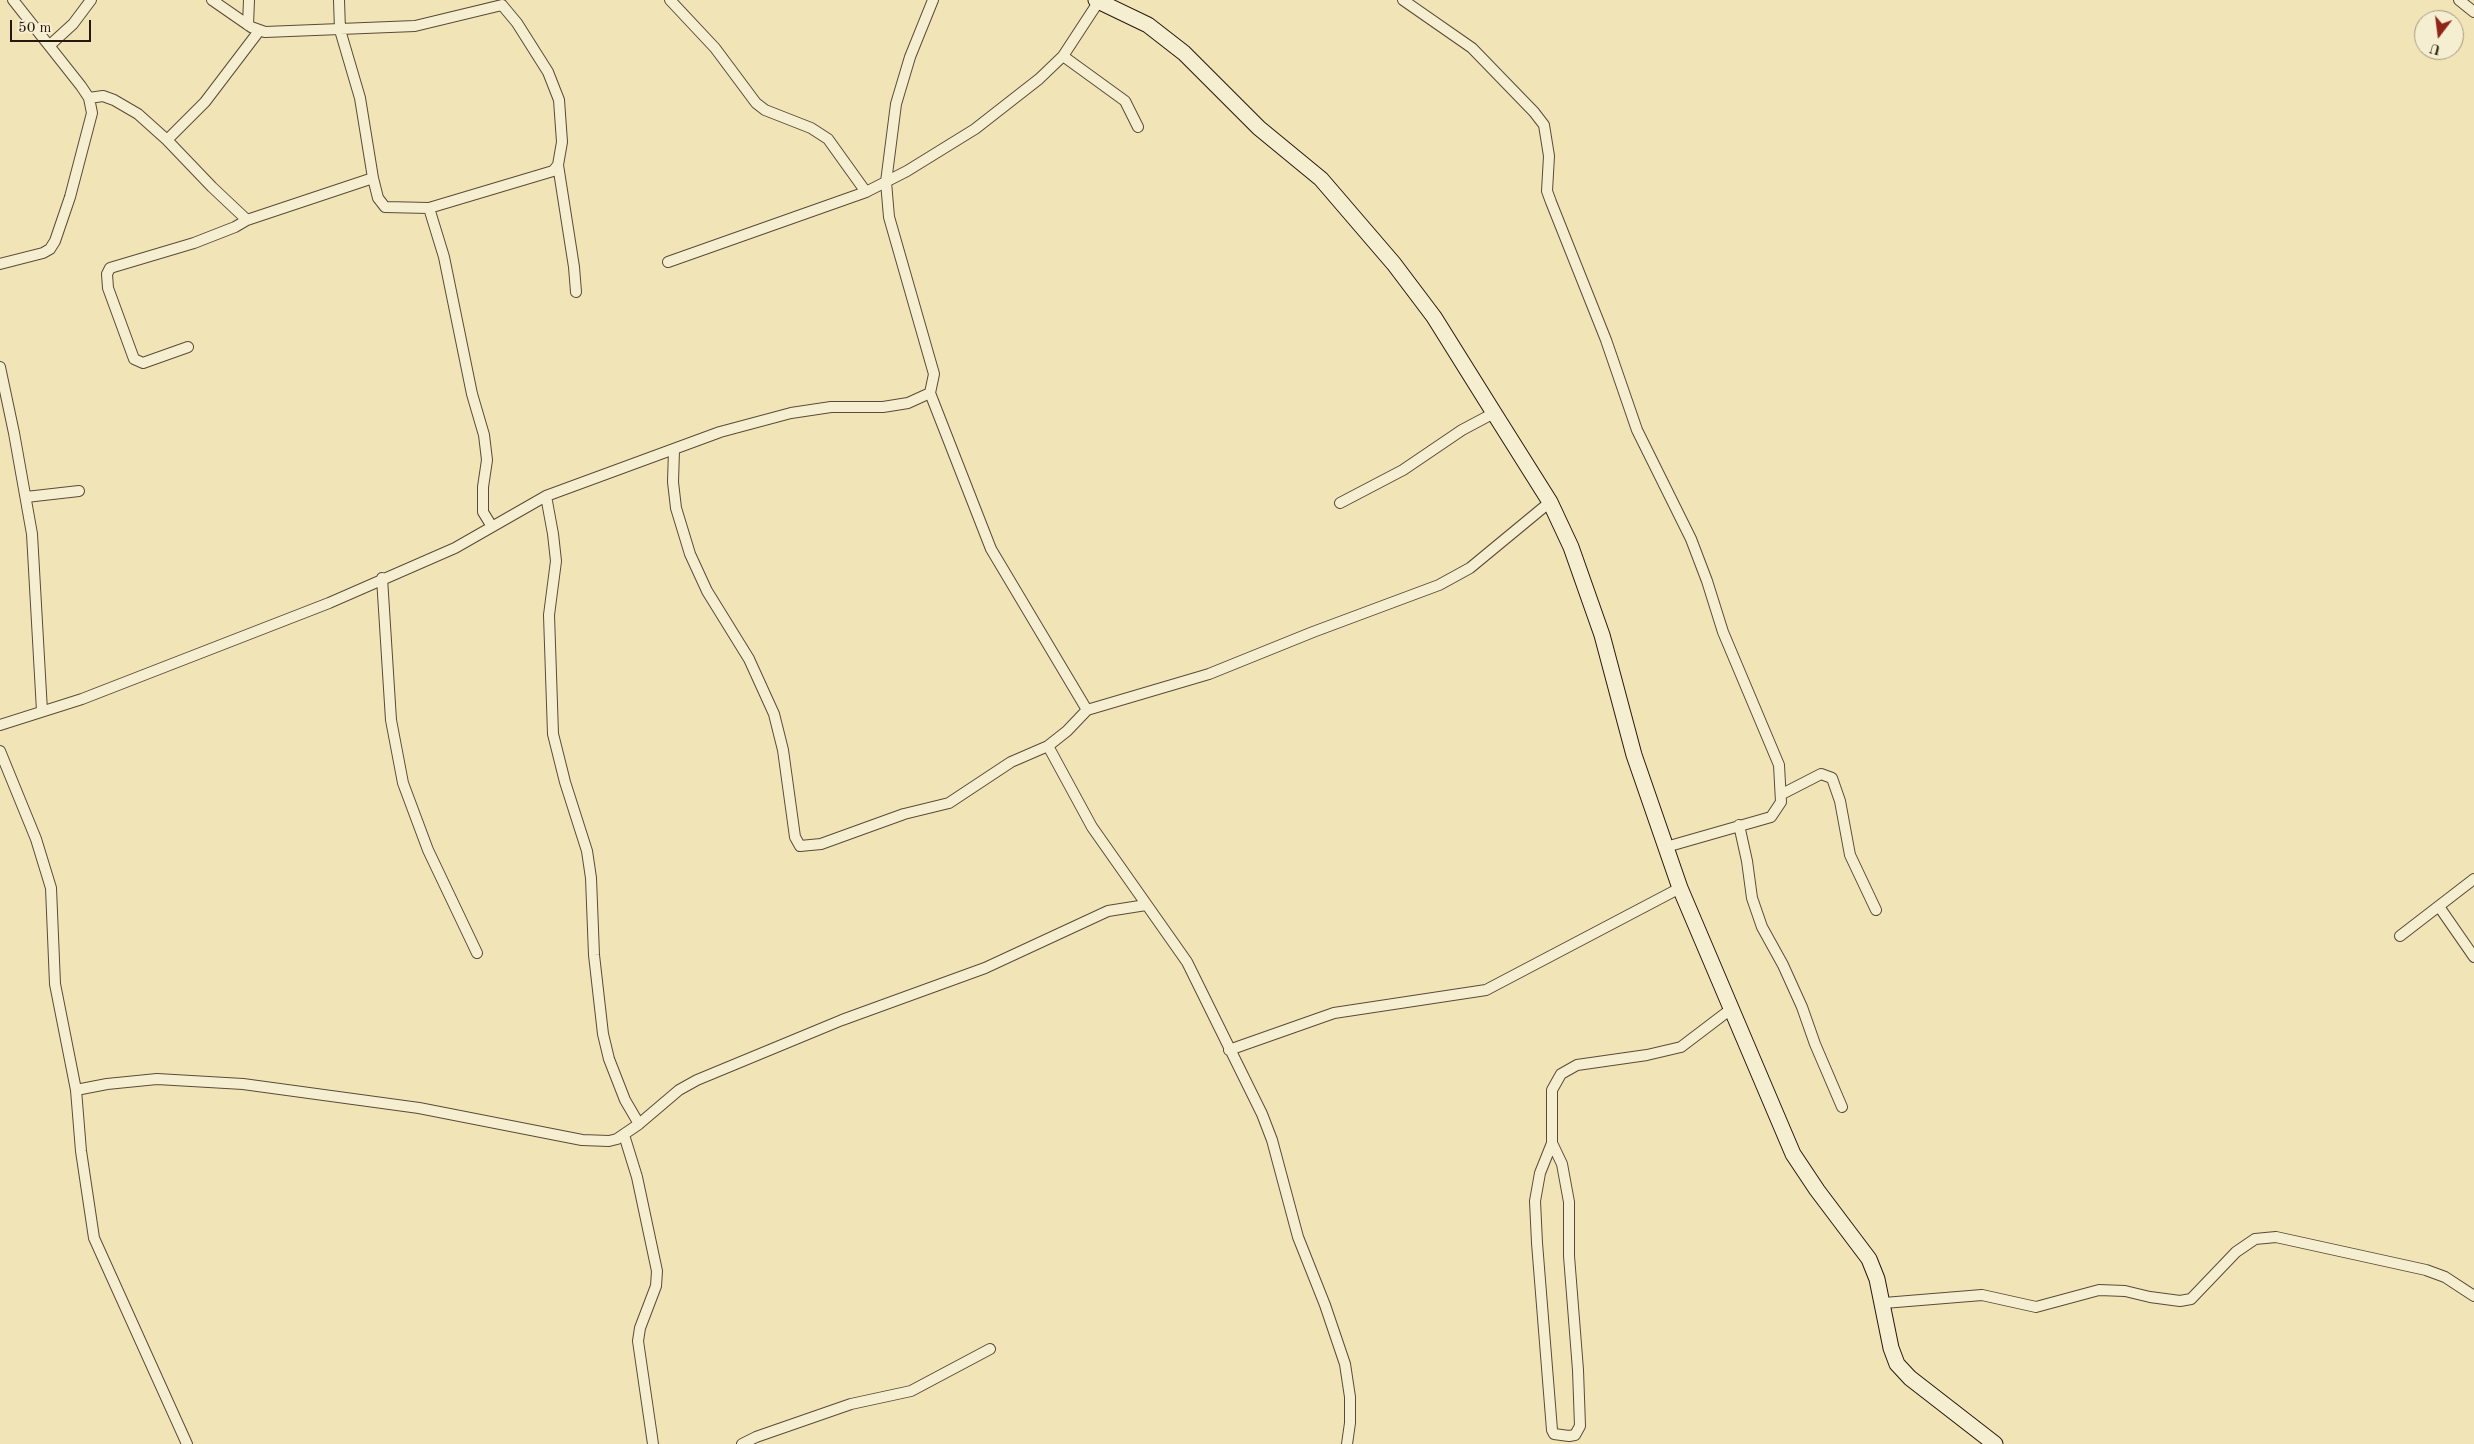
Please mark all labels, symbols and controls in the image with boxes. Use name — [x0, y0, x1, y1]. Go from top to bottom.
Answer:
scale bar — [12, 10, 94, 42]
north arrow — [2414, 10, 2464, 60]
text: 50 m — [18, 21, 52, 36]
text: U — [2428, 40, 2443, 57]

